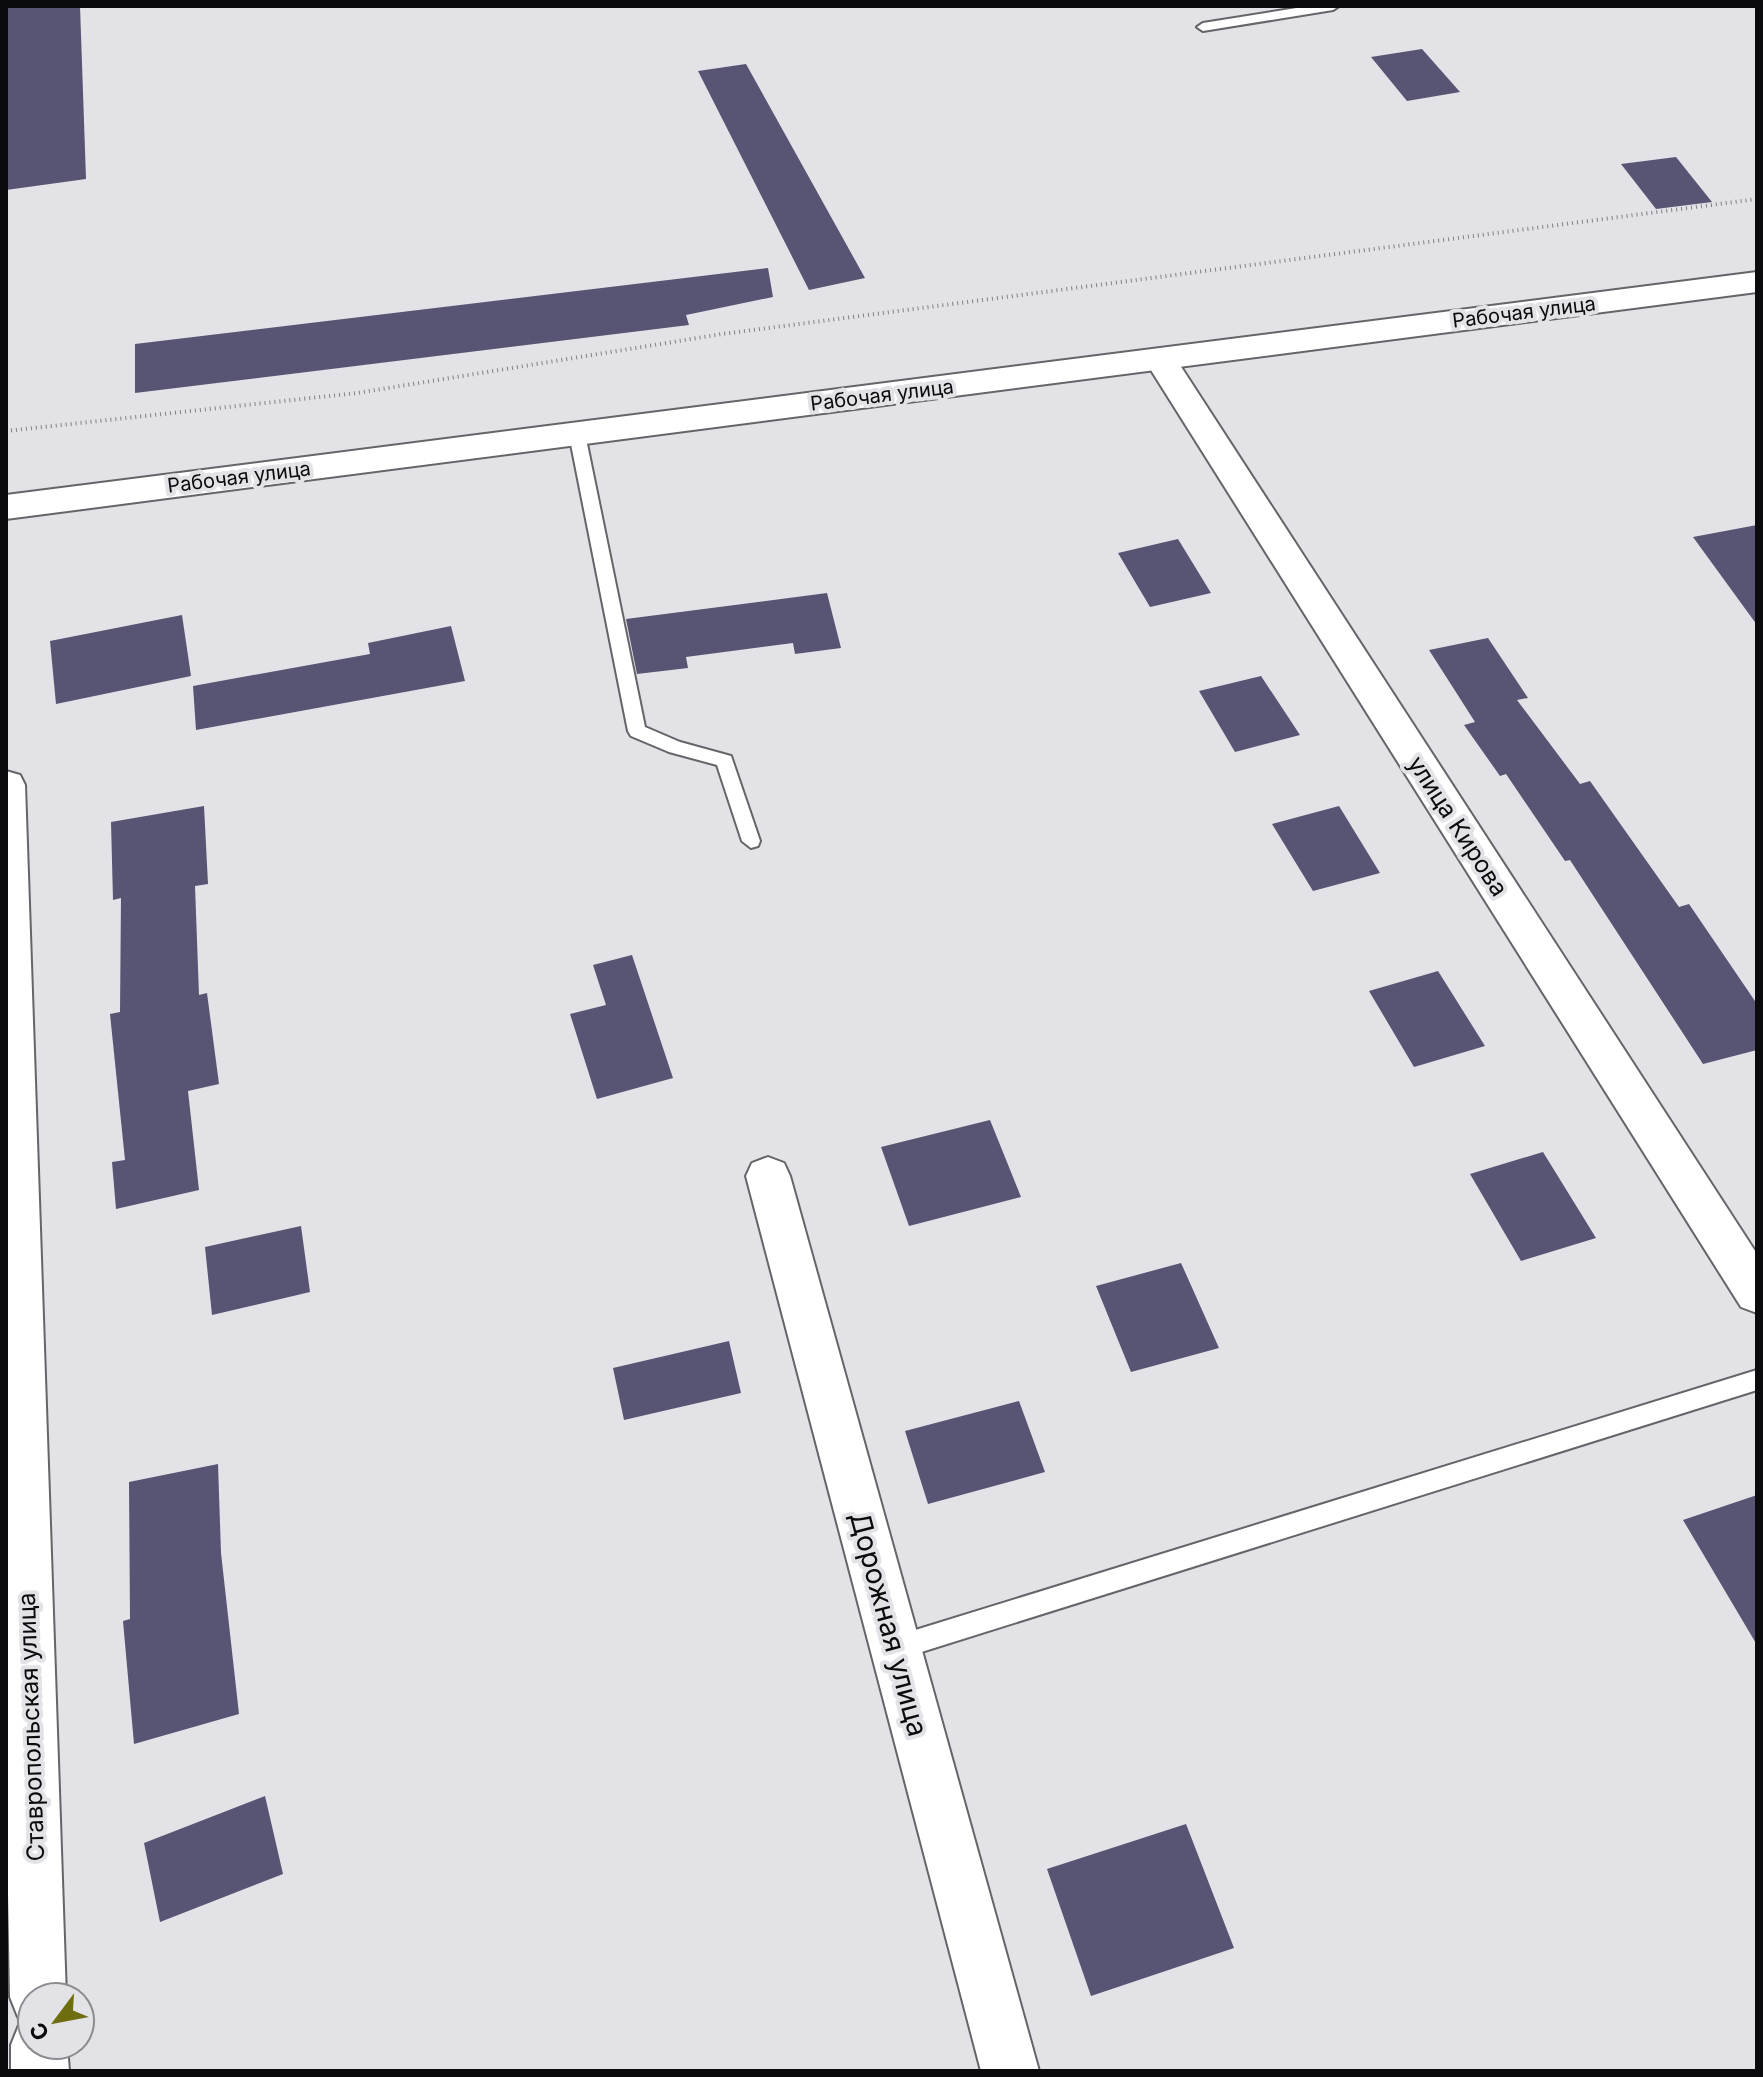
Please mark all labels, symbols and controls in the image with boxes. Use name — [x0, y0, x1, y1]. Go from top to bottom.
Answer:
street label: Рабочая улица — [1451, 291, 1597, 333]
street label: Рабочая улица — [809, 374, 955, 416]
street label: Рабочая улица — [166, 456, 312, 498]
street label: улица Кирова — [1402, 750, 1514, 902]
street label: Дорожная улица — [843, 1508, 935, 1740]
street label: Ставропольская улица — [12, 1592, 50, 1862]
north arrow — [16, 1981, 96, 2061]
text: С — [24, 2018, 54, 2045]

